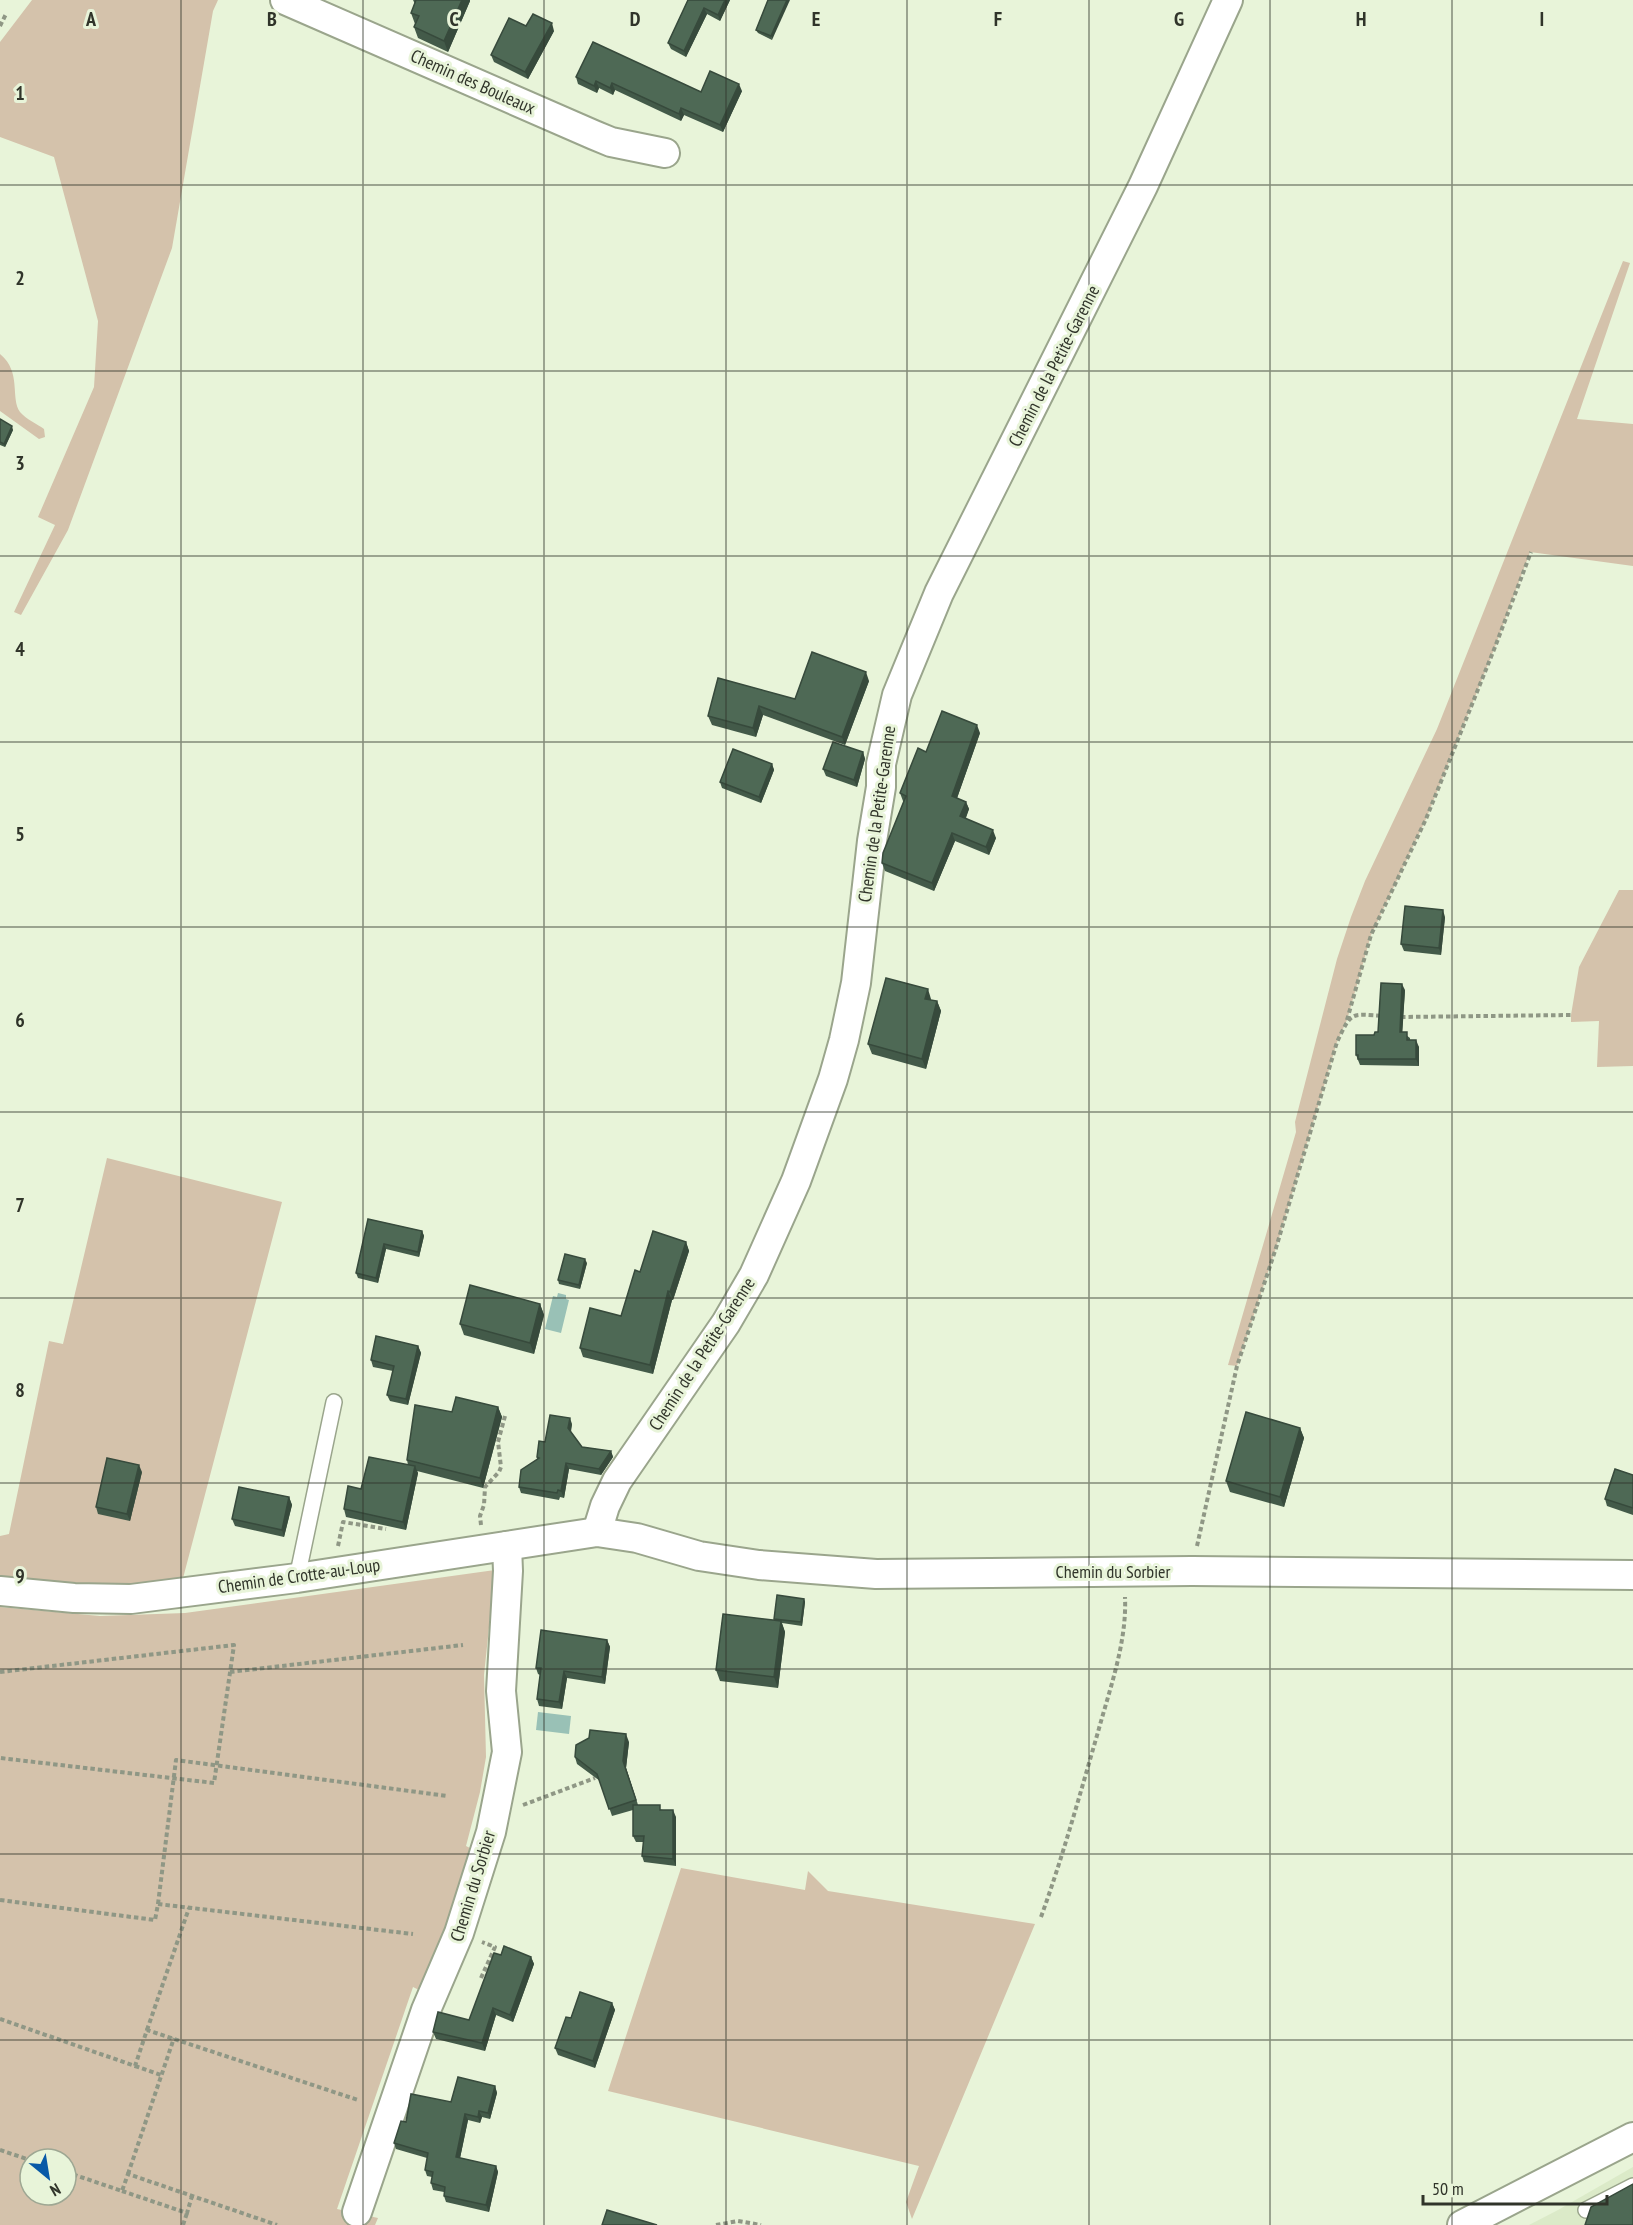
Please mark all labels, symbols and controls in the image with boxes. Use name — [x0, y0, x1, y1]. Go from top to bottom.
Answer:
text: A — [85, 6, 97, 32]
text: B — [267, 6, 277, 32]
text: C — [449, 6, 459, 32]
text: D — [630, 6, 641, 32]
text: E — [812, 6, 820, 32]
text: F — [994, 6, 1002, 32]
text: G — [1174, 6, 1184, 32]
text: H — [1356, 6, 1366, 32]
text: I — [1540, 6, 1544, 32]
street label: Chemin des Bouleaux — [407, 44, 540, 120]
text: 1 — [15, 80, 25, 106]
text: 2 — [15, 265, 25, 291]
street label: Chemin de la Petite-Garenne — [1003, 281, 1104, 450]
text: 3 — [15, 450, 25, 476]
text: 4 — [15, 636, 25, 662]
street label: Chemin de la Petite-Garenne — [853, 724, 900, 904]
text: 5 — [15, 821, 25, 847]
text: 6 — [15, 1007, 25, 1033]
text: 7 — [15, 1192, 25, 1218]
street label: Chemin de la Petite-Garenne — [643, 1273, 760, 1435]
text: 8 — [15, 1377, 25, 1403]
street label: Chemin de Crotte-au-Loup — [216, 1553, 382, 1598]
street label: Chemin du Sorbier — [1056, 1560, 1170, 1583]
text: 9 — [15, 1563, 25, 1589]
street label: Chemin du Sorbier — [445, 1828, 500, 1944]
north arrow — [18, 2147, 78, 2207]
scale bar — [1423, 2168, 1608, 2206]
text: 50 m — [1432, 2177, 1464, 2200]
text: N — [47, 2179, 64, 2201]

